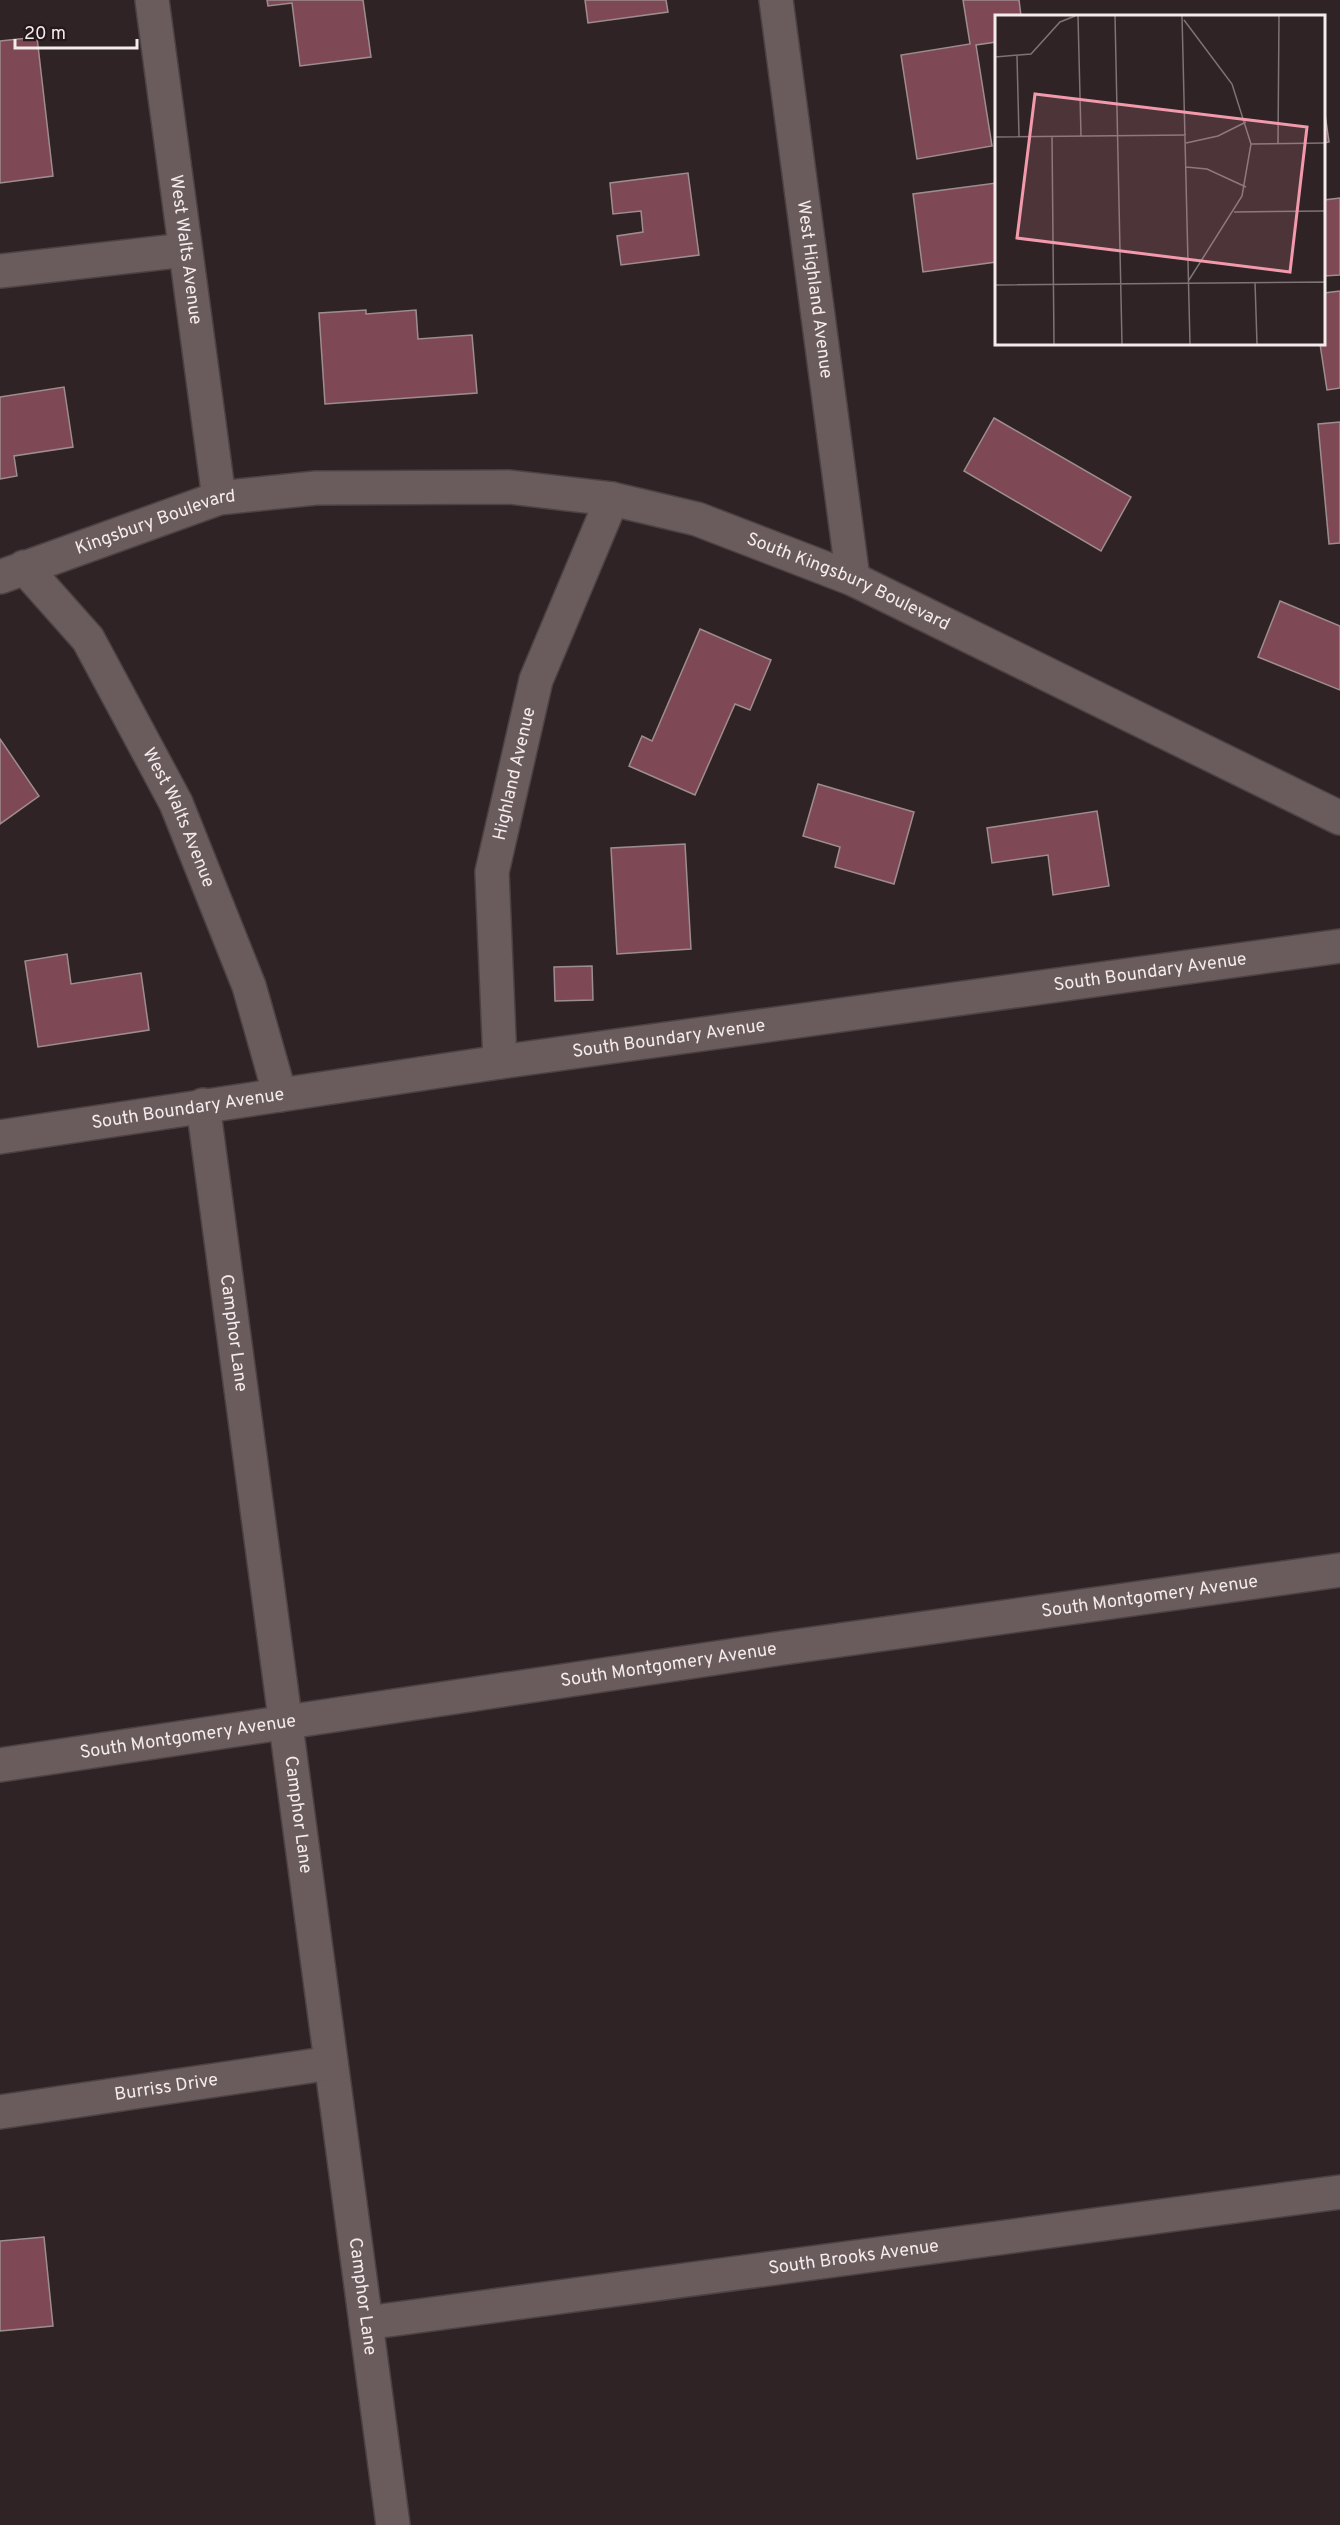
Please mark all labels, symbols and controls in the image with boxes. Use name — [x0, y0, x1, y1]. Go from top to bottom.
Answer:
scale bar — [15, 12, 136, 50]
inset map — [995, 15, 1325, 345]
text: 20 m — [24, 23, 66, 46]
street label: West Walts Avenue — [164, 173, 207, 326]
street label: West Highland Avenue — [791, 199, 838, 380]
street label: Kingsbury Boulevard — [72, 485, 236, 560]
street label: South Kingsbury Boulevard — [743, 528, 954, 636]
street label: Highland Avenue — [488, 705, 541, 843]
street label: West Walts Avenue — [137, 744, 220, 891]
street label: South Boundary Avenue — [1052, 948, 1248, 997]
street label: South Boundary Avenue — [571, 1014, 767, 1063]
street label: South Boundary Avenue — [90, 1083, 286, 1135]
street label: Camphor Lane — [214, 1273, 253, 1393]
street label: South Montgomery Avenue — [1040, 1570, 1259, 1623]
street label: South Montgomery Avenue — [559, 1638, 778, 1693]
street label: South Montgomery Avenue — [78, 1709, 298, 1764]
street label: Camphor Lane — [279, 1754, 317, 1875]
street label: Burriss Drive — [113, 2068, 219, 2106]
street label: South Brooks Avenue — [767, 2235, 940, 2280]
street label: Camphor Lane — [343, 2236, 382, 2357]

